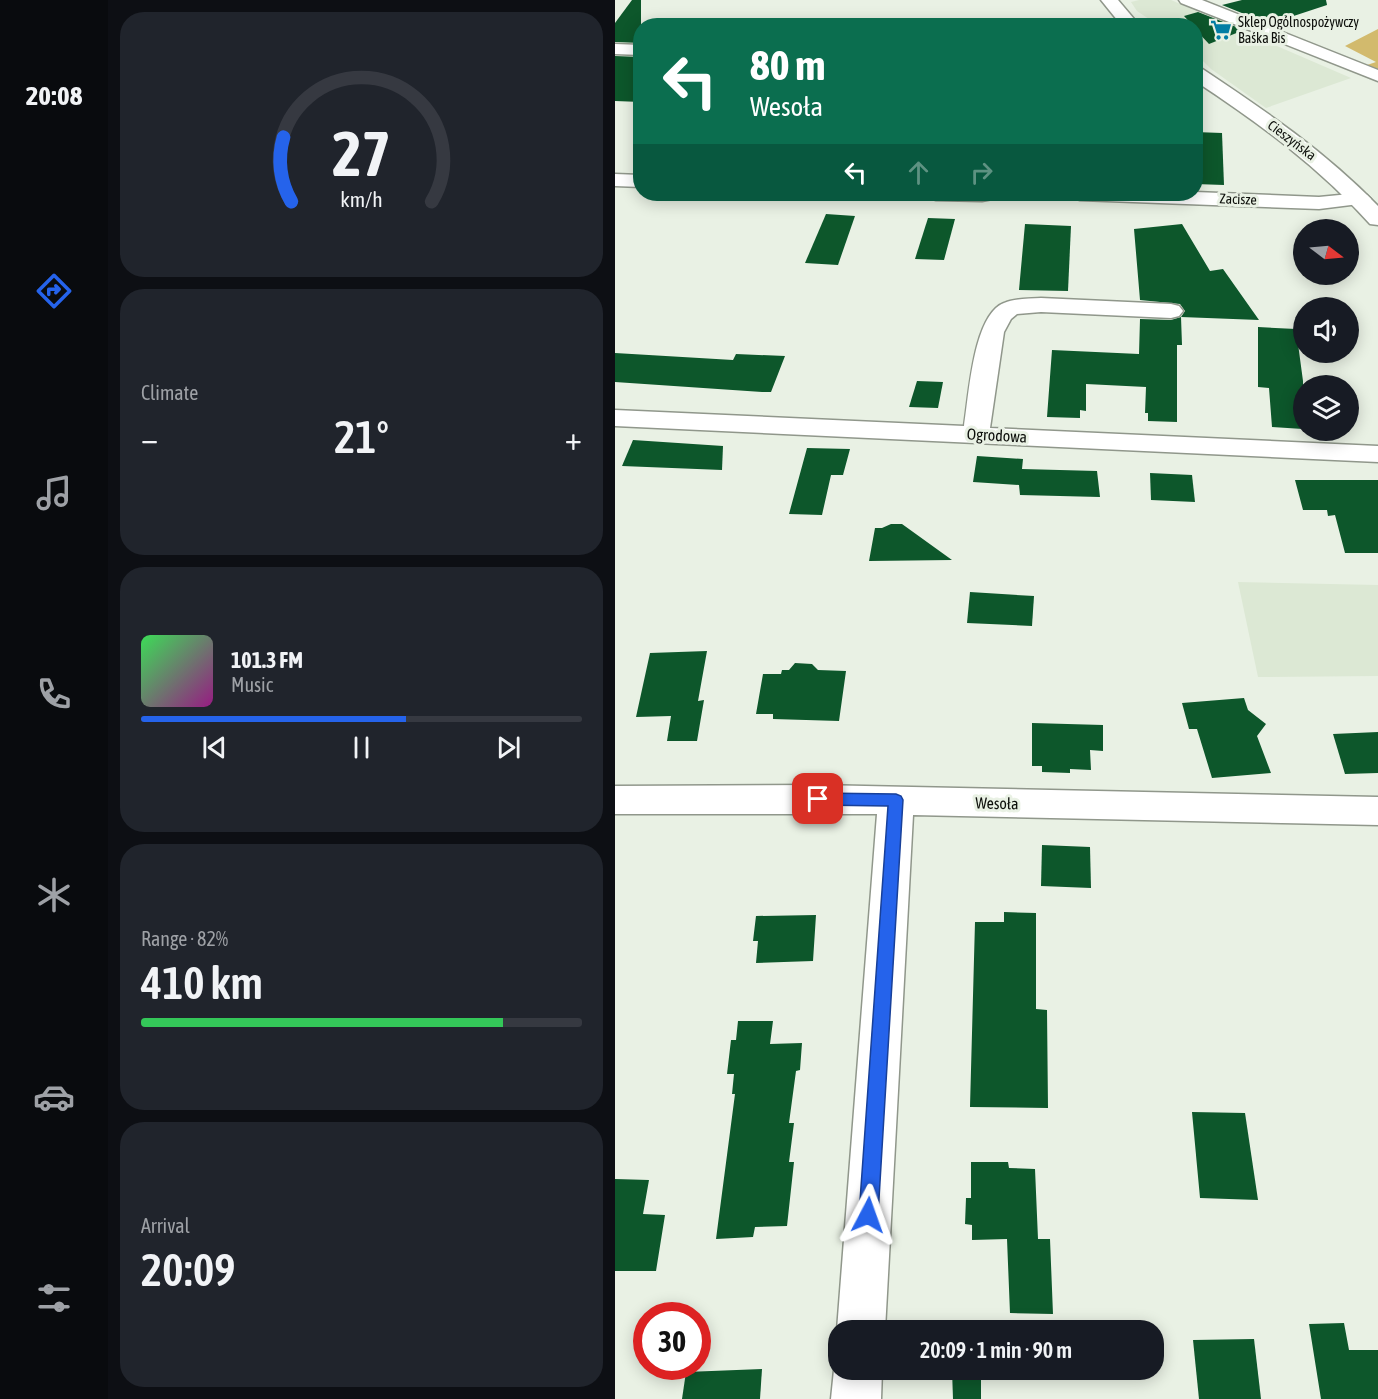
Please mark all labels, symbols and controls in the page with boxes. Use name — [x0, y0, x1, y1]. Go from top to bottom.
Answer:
place label: Sklep Ogólnospożywczy Baśka Bis — [1238, 14, 1359, 46]
supermarket icon: Sklep Ogólnospożywczy Baśka Bis — [1209, 18, 1233, 42]
text: 80 m — [750, 41, 825, 89]
icon: left — [651, 42, 729, 120]
text: 20:08 — [26, 80, 82, 111]
text: Wesoła — [750, 91, 823, 122]
street label: Cieszyńska — [1265, 117, 1319, 163]
text: 27 — [332, 118, 391, 189]
icon: left — [839, 156, 872, 189]
icon: ahead — [902, 156, 935, 189]
icon: right — [965, 156, 998, 189]
text: km/h — [340, 187, 383, 212]
street label: Zacisze — [1219, 190, 1257, 208]
north arrow — [1293, 219, 1359, 285]
map controls — [1293, 219, 1359, 441]
icon: directions — [33, 270, 75, 312]
button: sound — [1293, 297, 1359, 363]
button: layers — [1293, 375, 1359, 441]
text: Climate — [141, 381, 198, 404]
text: 21° — [334, 411, 389, 463]
text: − — [141, 419, 158, 457]
text: + — [565, 419, 582, 457]
street label: Ogrodowa — [966, 424, 1028, 447]
icon: music — [33, 472, 75, 514]
text: 101.3 FM — [231, 647, 303, 673]
icon: phone — [33, 673, 75, 715]
text: Music — [231, 673, 273, 696]
icon: previous — [198, 731, 231, 764]
icon: pause — [345, 731, 378, 764]
icon: next — [492, 731, 525, 764]
pin — [792, 773, 843, 824]
icon: arrive — [801, 782, 834, 815]
street label: Wesoła — [975, 794, 1019, 812]
icon: climate — [33, 874, 75, 916]
text: Range · 82% — [141, 927, 228, 950]
text: 410 km — [141, 957, 263, 1009]
icon: car — [33, 1076, 75, 1118]
position arrow — [836, 1183, 900, 1247]
text: Arrival — [141, 1214, 190, 1237]
text: 20:09 — [141, 1244, 235, 1296]
icon: filters — [33, 1277, 75, 1319]
speed limit sign: 30 — [633, 1302, 711, 1380]
text: 20:09 · 1 min · 90 m — [920, 1337, 1072, 1363]

